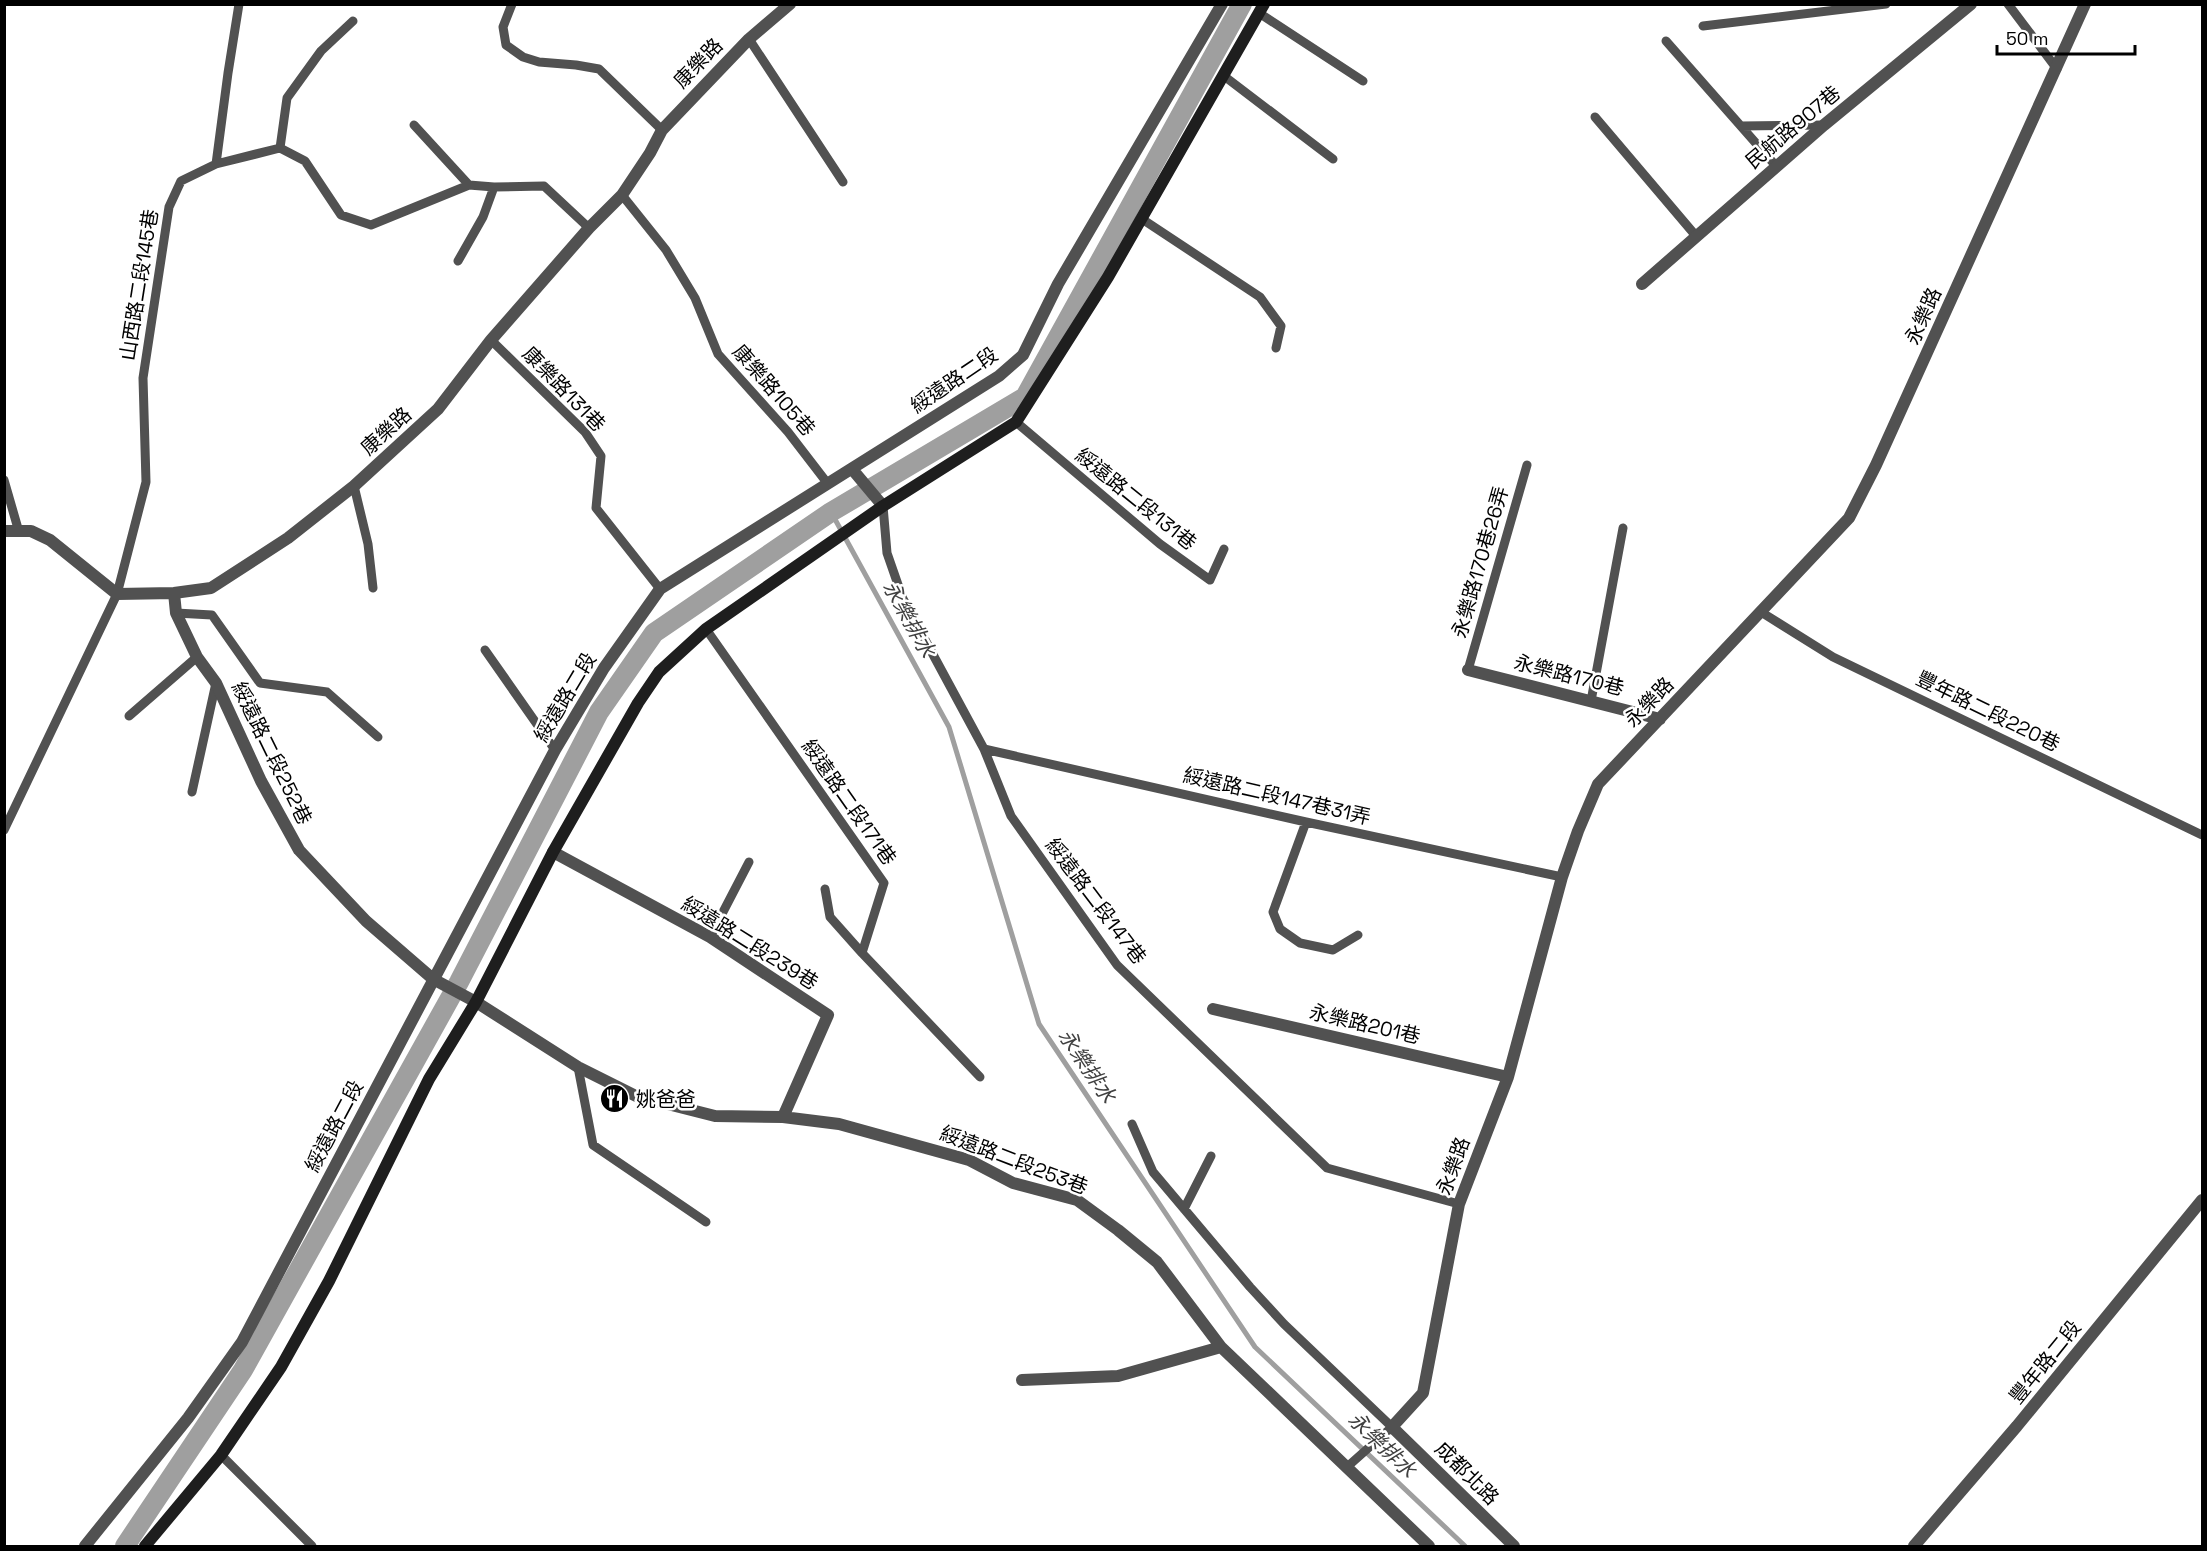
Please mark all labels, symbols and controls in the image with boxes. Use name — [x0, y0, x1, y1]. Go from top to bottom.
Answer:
scale bar — [1997, 18, 2135, 56]
text: 50 m — [2006, 27, 2048, 50]
street label: 康樂路 — [668, 32, 728, 94]
street label: 民航路907巷 — [1740, 80, 1846, 174]
street label: 山西路二段145巷 — [114, 207, 164, 363]
street label: 永樂路 — [1899, 283, 1947, 349]
street label: 康樂路105巷 — [727, 339, 821, 441]
street label: 康樂路131巷 — [517, 341, 611, 437]
street label: 綏遠路二段 — [905, 341, 1003, 419]
street label: 康樂路 — [355, 401, 417, 461]
street label: 綏遠路二段131巷 — [1070, 442, 1202, 556]
street label: 永樂路170巷26弄 — [1446, 483, 1514, 641]
water label: 永樂排水 — [877, 575, 942, 663]
street label: 綏遠路二段 — [528, 647, 602, 747]
street label: 永樂路170巷 — [1511, 649, 1627, 701]
street label: 豐年路二段220巷 — [1912, 665, 2064, 757]
street label: 永樂路 — [1619, 671, 1679, 733]
street label: 綏遠路二段252巷 — [226, 677, 318, 829]
street label: 綏遠路二段171巷 — [796, 734, 902, 870]
street label: 綏遠路二段147巷31弄 — [1181, 762, 1373, 830]
street label: 綏遠路二段147巷 — [1040, 833, 1152, 969]
street label: 綏遠路二段239巷 — [677, 891, 823, 995]
street label: 永樂路201巷 — [1307, 999, 1423, 1049]
water label: 永樂排水 — [1053, 1023, 1123, 1109]
street label: 綏遠路二段 — [299, 1076, 369, 1176]
restaurant icon: 姚爸爸 — [599, 1083, 631, 1115]
place label: 姚爸爸 — [636, 1086, 696, 1112]
street label: 綏遠路二段253巷 — [936, 1120, 1092, 1200]
street label: 永樂路 — [1431, 1133, 1475, 1199]
street label: 豐年路二段 — [2003, 1315, 2087, 1409]
water label: 永樂排水 — [1343, 1406, 1423, 1484]
street label: 成都北路 — [1430, 1436, 1504, 1510]

